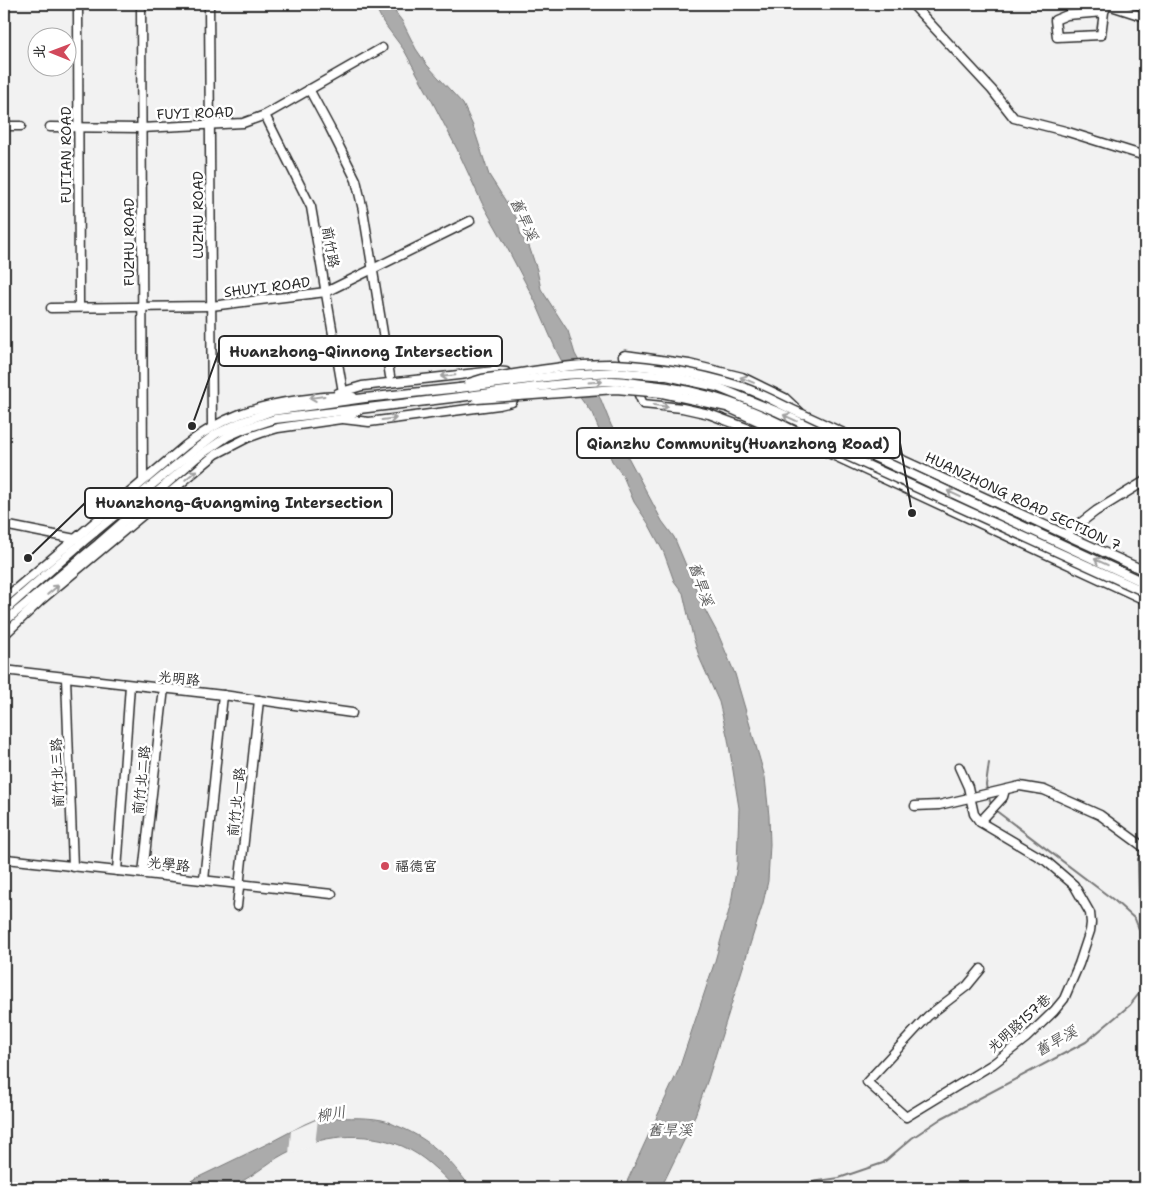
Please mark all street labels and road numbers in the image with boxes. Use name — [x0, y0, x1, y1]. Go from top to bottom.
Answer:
street label: FUYI ROAD — [156, 103, 234, 123]
street label: FUTIAN ROAD — [57, 106, 75, 204]
street label: LUZHU ROAD — [189, 171, 207, 259]
street label: FUZHU ROAD — [120, 198, 138, 286]
street label: 前竹路 — [318, 225, 344, 269]
street label: SHUYI ROAD — [223, 273, 311, 301]
street label: HUANZHONG ROAD SECTION 7 — [922, 448, 1124, 554]
street label: 光明路 — [157, 667, 201, 689]
street label: 前竹北三路 — [47, 738, 67, 808]
street label: 前竹北二路 — [128, 744, 154, 816]
street label: 前竹北一路 — [223, 766, 249, 838]
street label: 光學路 — [147, 853, 191, 875]
street label: 光明路157巷 — [984, 989, 1055, 1056]

